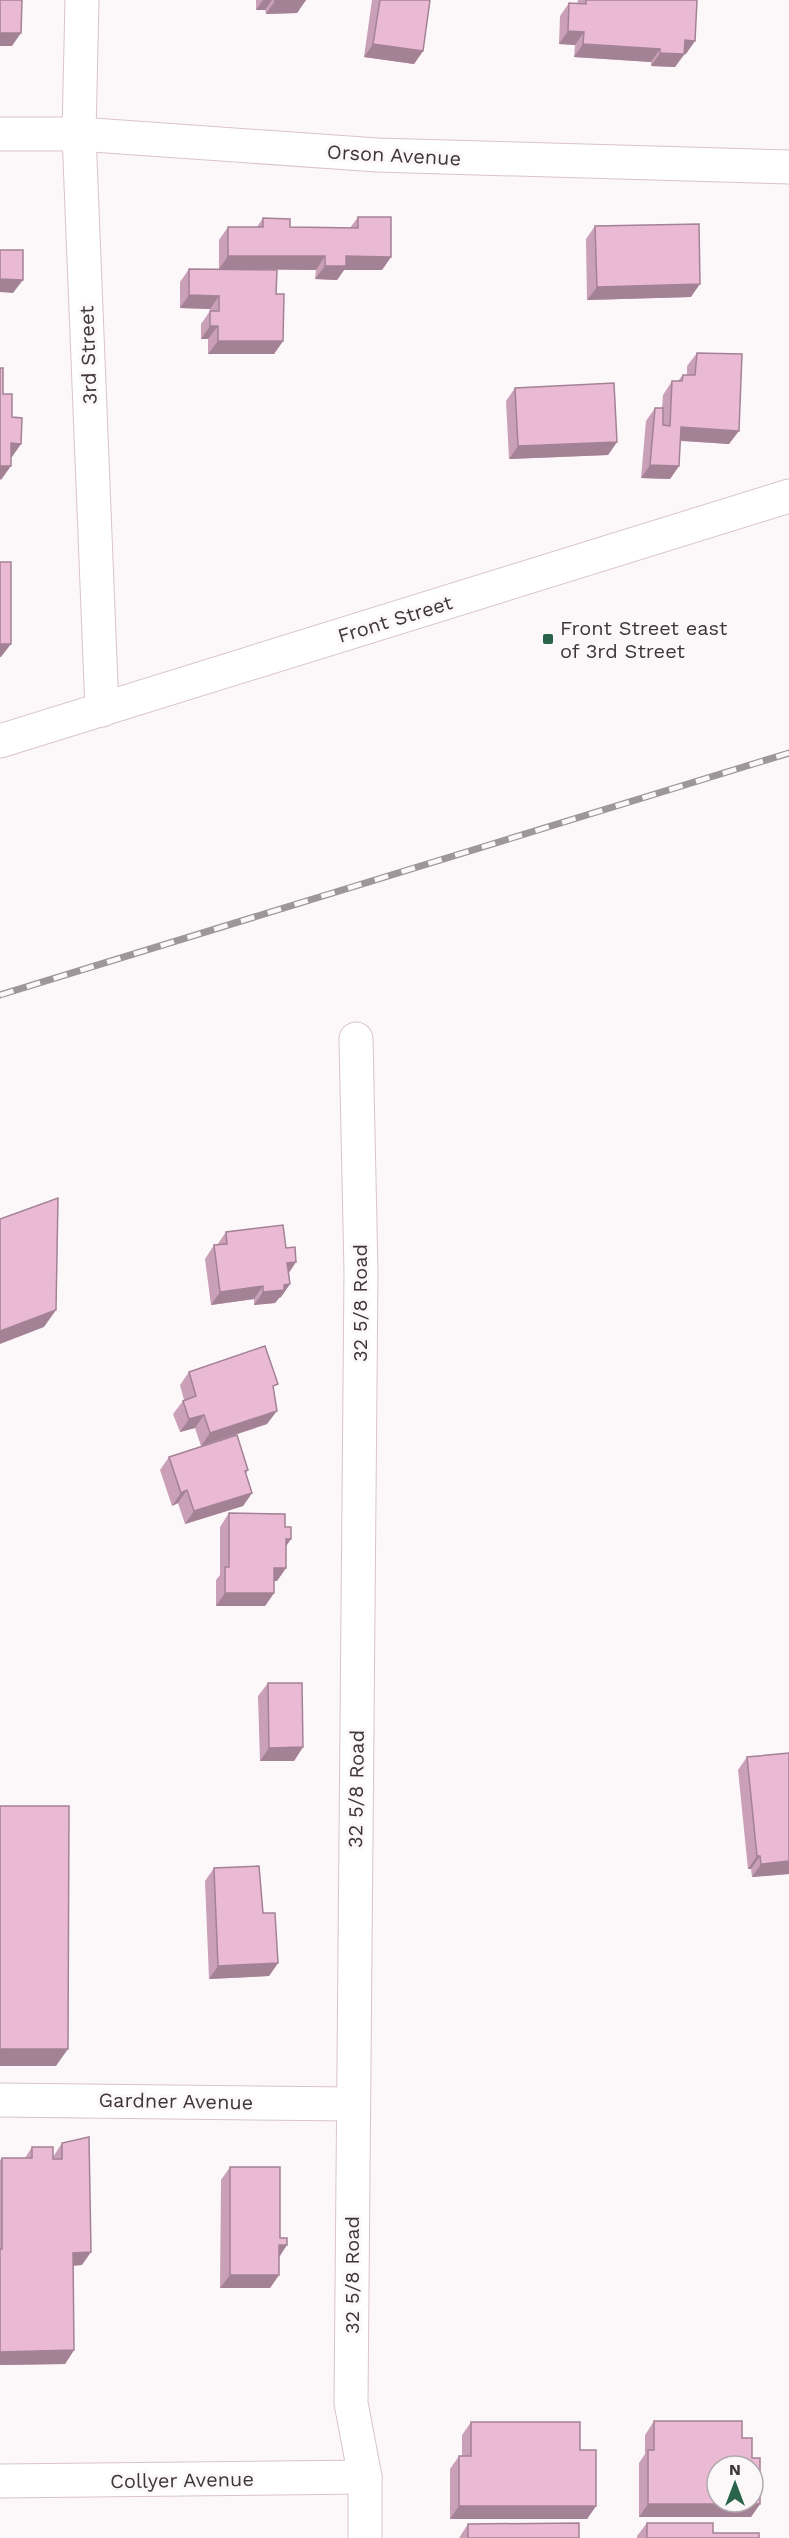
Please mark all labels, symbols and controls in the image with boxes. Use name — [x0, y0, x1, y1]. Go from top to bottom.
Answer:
street label: Orson Avenue — [326, 140, 462, 170]
street label: 3rd Street — [74, 304, 102, 405]
street label: Front Street — [335, 590, 456, 648]
place label: Front Street east of 3rd Street — [560, 616, 728, 663]
marker: Front Street east of 3rd Street — [541, 632, 555, 646]
street label: 32 5/8 Road — [348, 1244, 372, 1362]
street label: 32 5/8 Road — [343, 1730, 369, 1848]
street label: Gardner Avenue — [99, 2088, 253, 2114]
street label: 32 5/8 Road — [340, 2216, 364, 2334]
north arrow — [705, 2454, 765, 2514]
text: N — [729, 2460, 741, 2479]
street label: Collyer Avenue — [110, 2467, 254, 2493]

